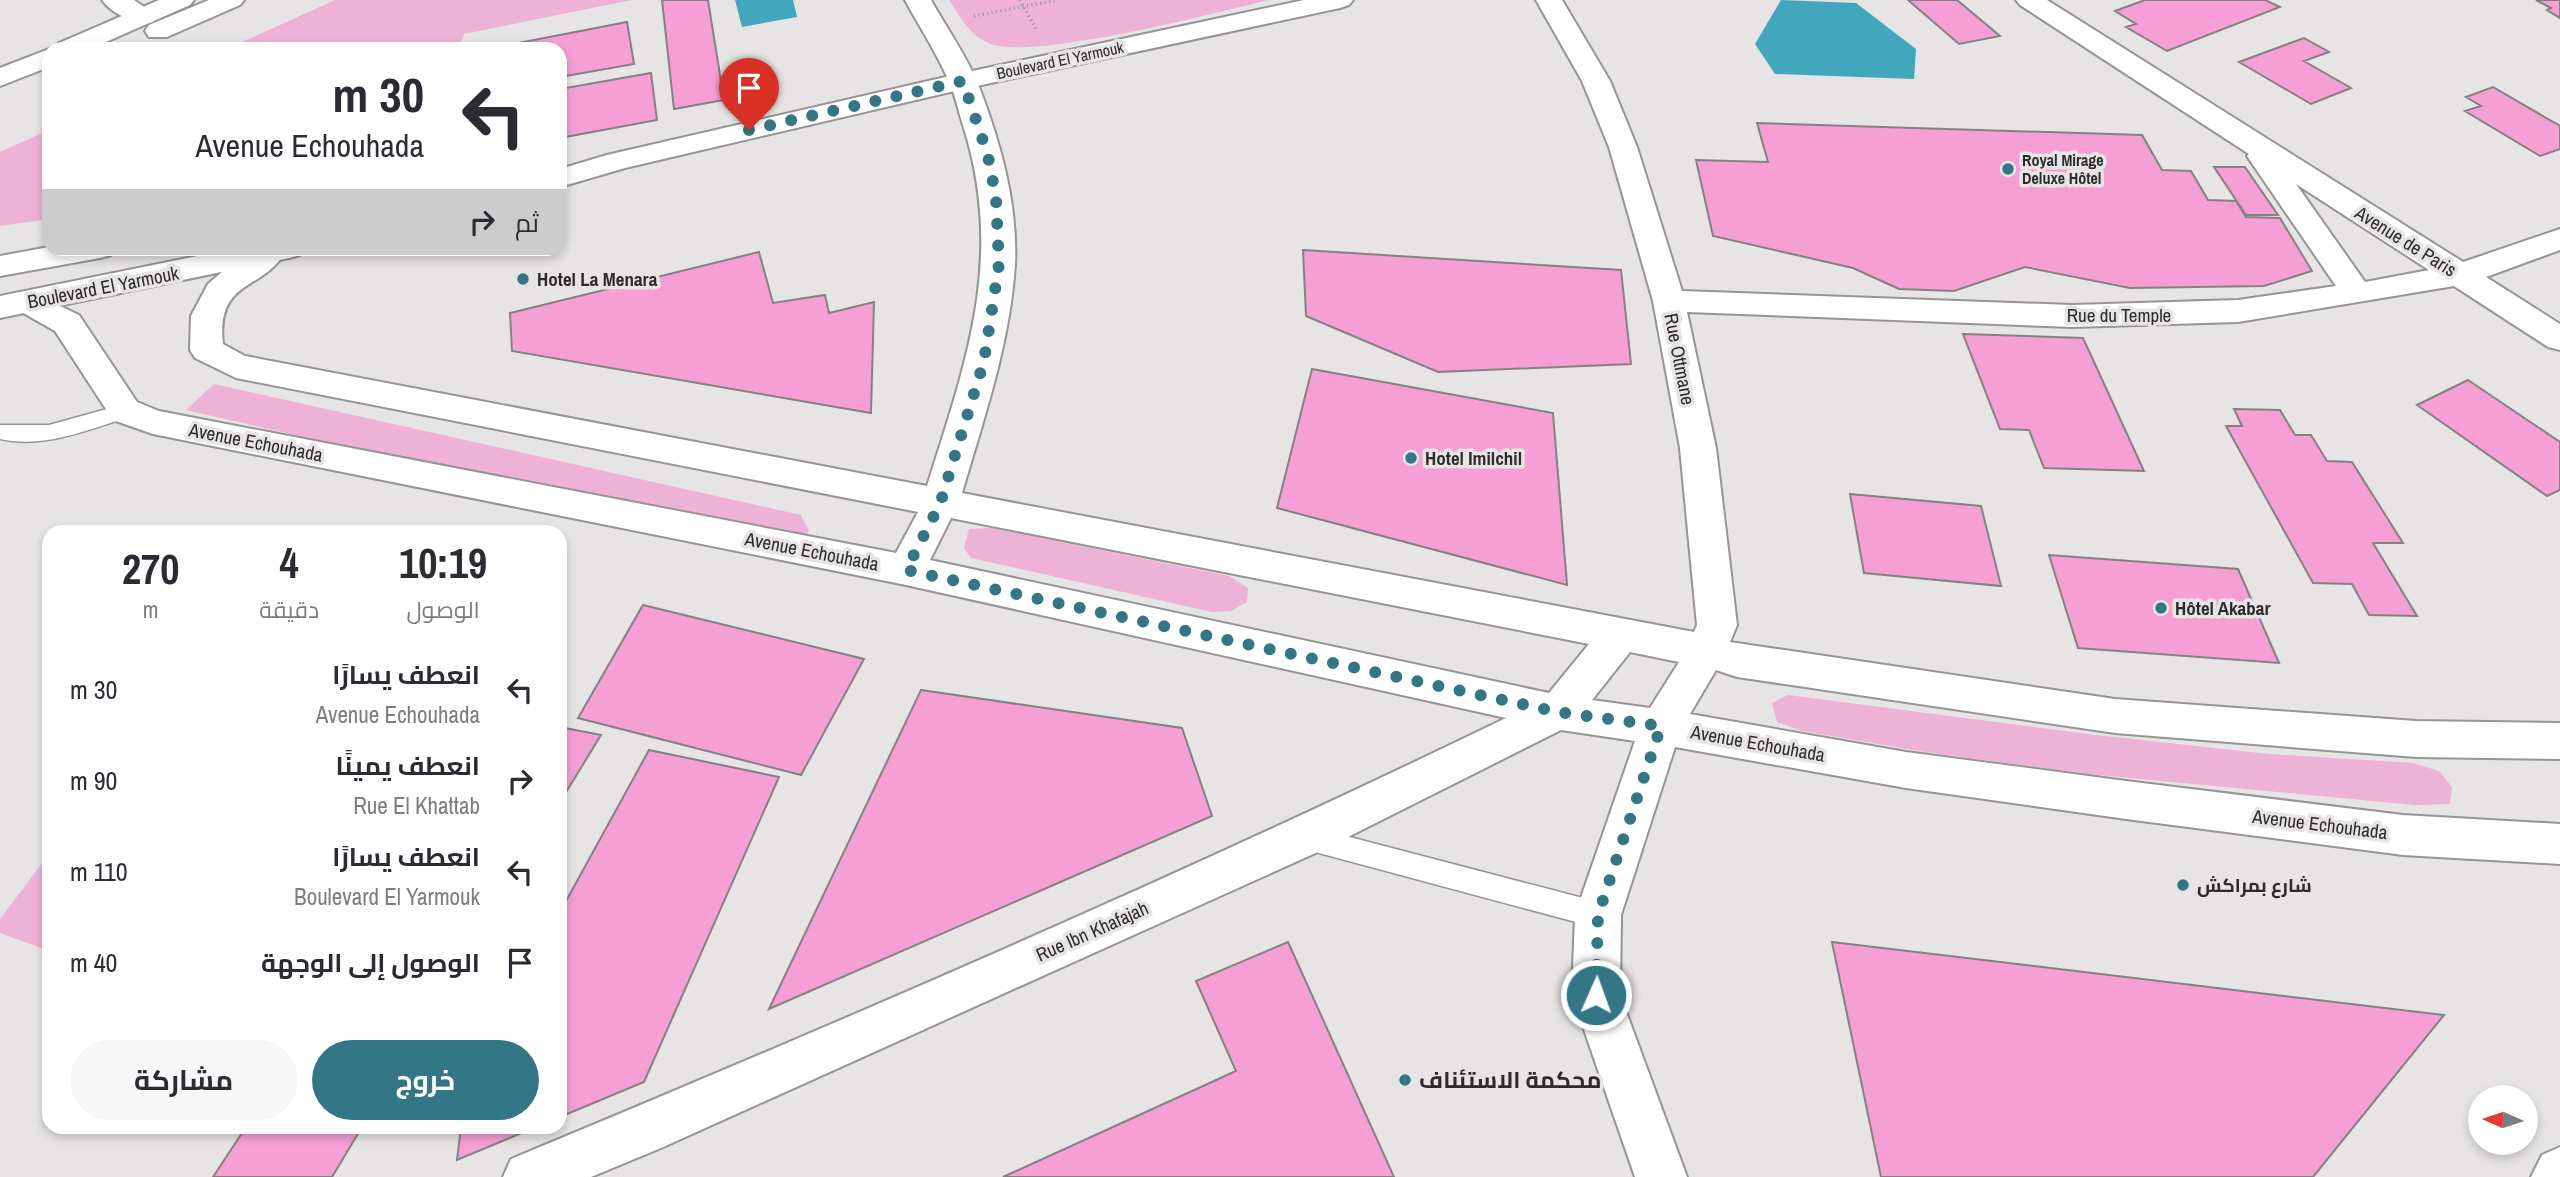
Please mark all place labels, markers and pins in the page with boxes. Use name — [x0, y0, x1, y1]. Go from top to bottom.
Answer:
pin — [719, 58, 779, 130]
place label: Royal Mirage Deluxe Hôtel — [2022, 149, 2104, 189]
marker: Royal Mirage Deluxe Hôtel — [2000, 161, 2016, 177]
place label: Hotel La Menara — [537, 266, 658, 292]
marker: Hotel La Menara — [515, 271, 531, 287]
place label: Hotel Imilchil — [1425, 445, 1522, 471]
marker: Hotel Imilchil — [1403, 450, 1419, 466]
place label: Hôtel Akabar — [2175, 595, 2271, 621]
marker: Hôtel Akabar — [2153, 600, 2169, 616]
place label: شارع بمراكش — [2197, 872, 2312, 899]
marker: شارع بمراكش — [2175, 877, 2191, 893]
place label: محكمة الاستئناف — [1419, 1064, 1601, 1095]
marker: محكمة الاستئناف — [1397, 1072, 1413, 1088]

